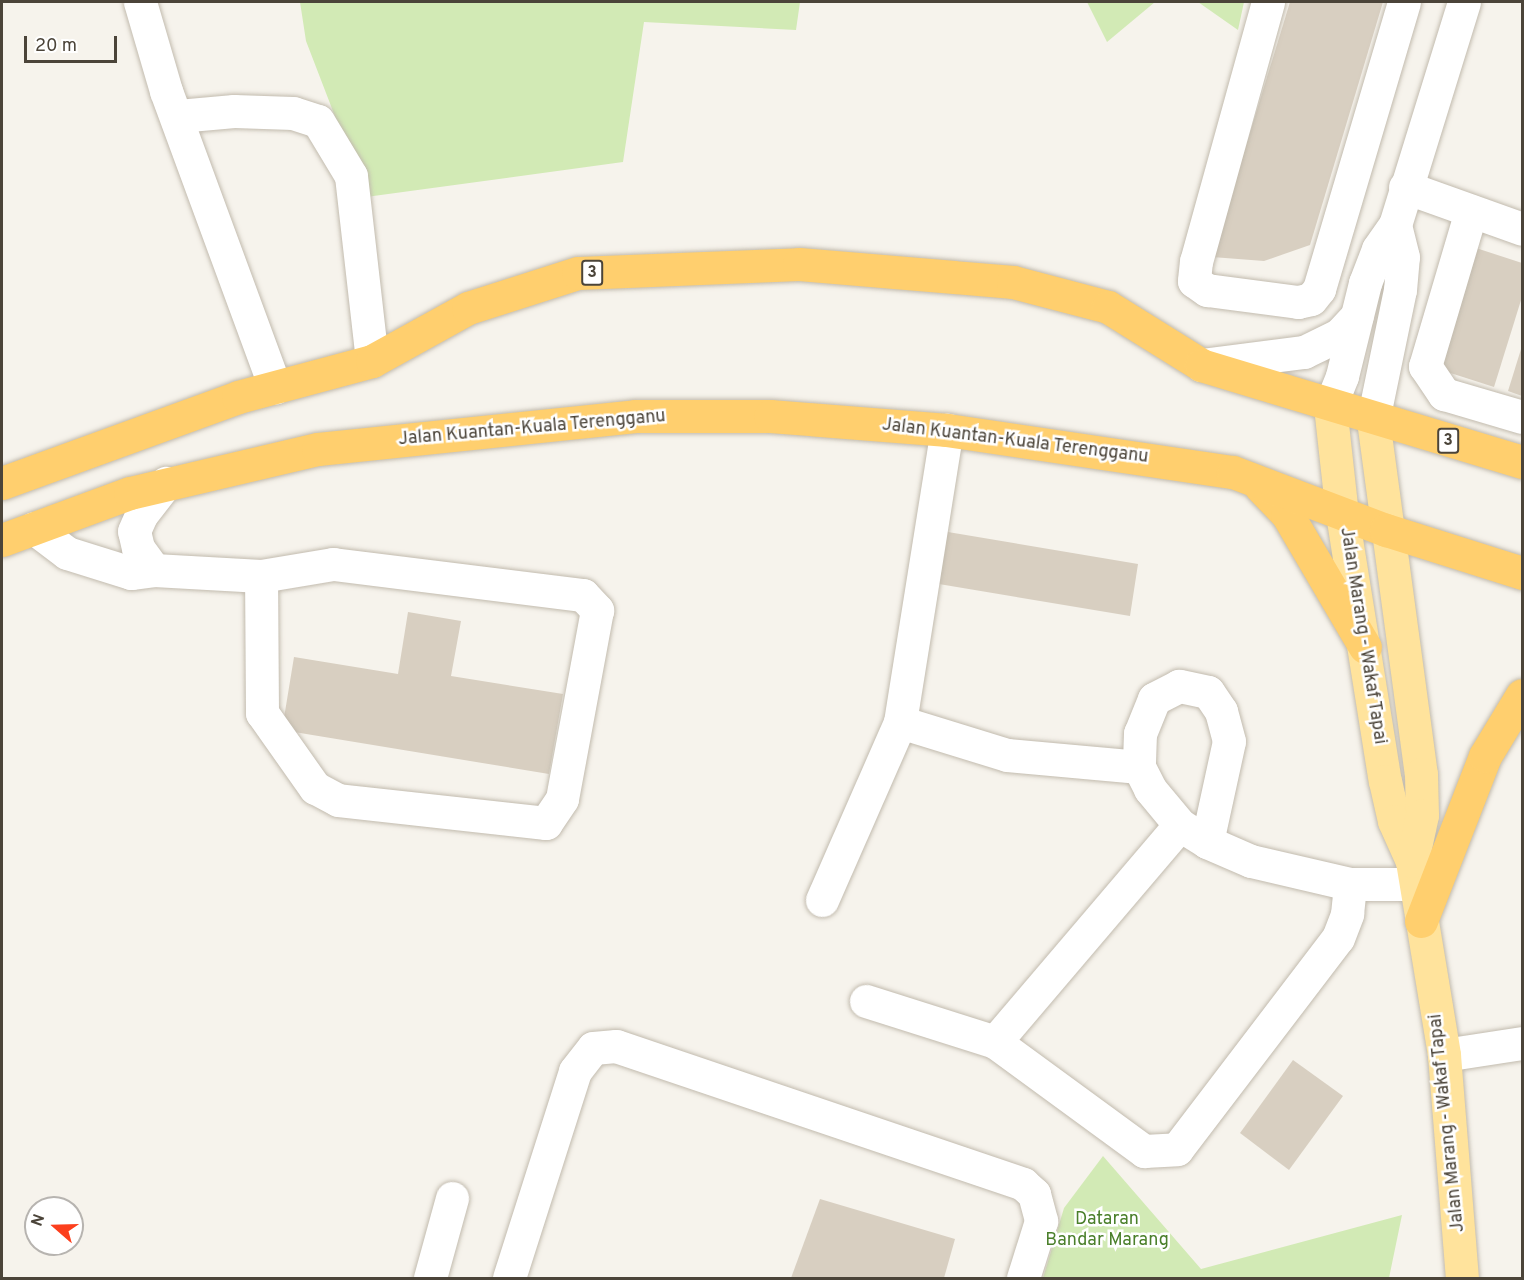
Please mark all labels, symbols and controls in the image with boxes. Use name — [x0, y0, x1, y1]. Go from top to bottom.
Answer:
scale bar — [27, 24, 120, 62]
text: 20 m — [35, 35, 77, 58]
road number: 3 — [580, 260, 604, 286]
street label: Jalan Kuantan-Kuala Terengganu — [397, 407, 667, 451]
street label: Jalan Kuantan-Kuala Terengganu — [880, 415, 1150, 469]
road number: 3 — [1436, 428, 1460, 454]
street label: Jalan Marang - Wakaf Tapai — [1334, 525, 1390, 747]
street label: Jalan Marang - Wakaf Tapai — [1426, 1012, 1470, 1234]
north arrow — [24, 1196, 84, 1256]
park label: Dataran Bandar Marang — [1045, 1210, 1169, 1252]
text: N — [28, 1212, 50, 1229]

